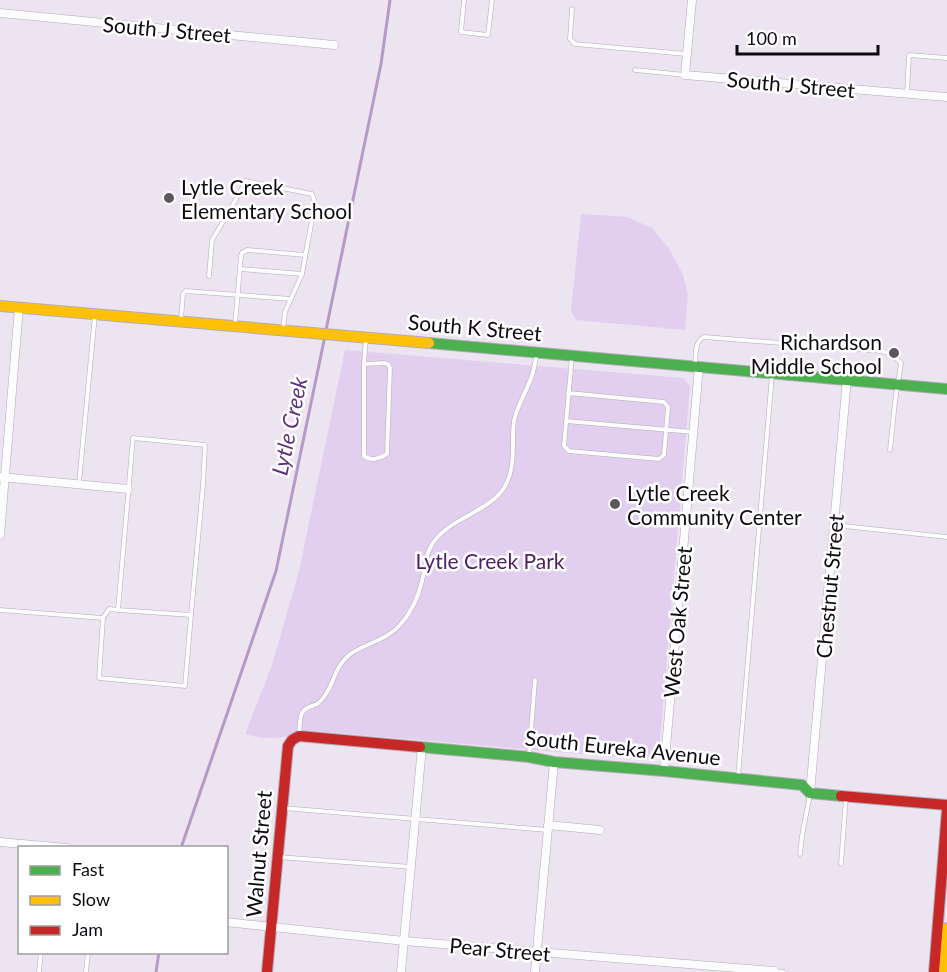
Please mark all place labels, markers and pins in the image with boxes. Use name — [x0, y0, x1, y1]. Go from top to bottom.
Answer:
place label: Lytle Creek Elementary School — [181, 174, 352, 223]
marker: Lytle Creek Elementary School — [162, 191, 176, 205]
place label: Richardson Middle School — [751, 329, 882, 378]
marker: Richardson Middle School — [887, 346, 901, 360]
place label: Lytle Creek Community Center — [627, 480, 802, 529]
marker: Lytle Creek Community Center — [608, 497, 622, 511]

